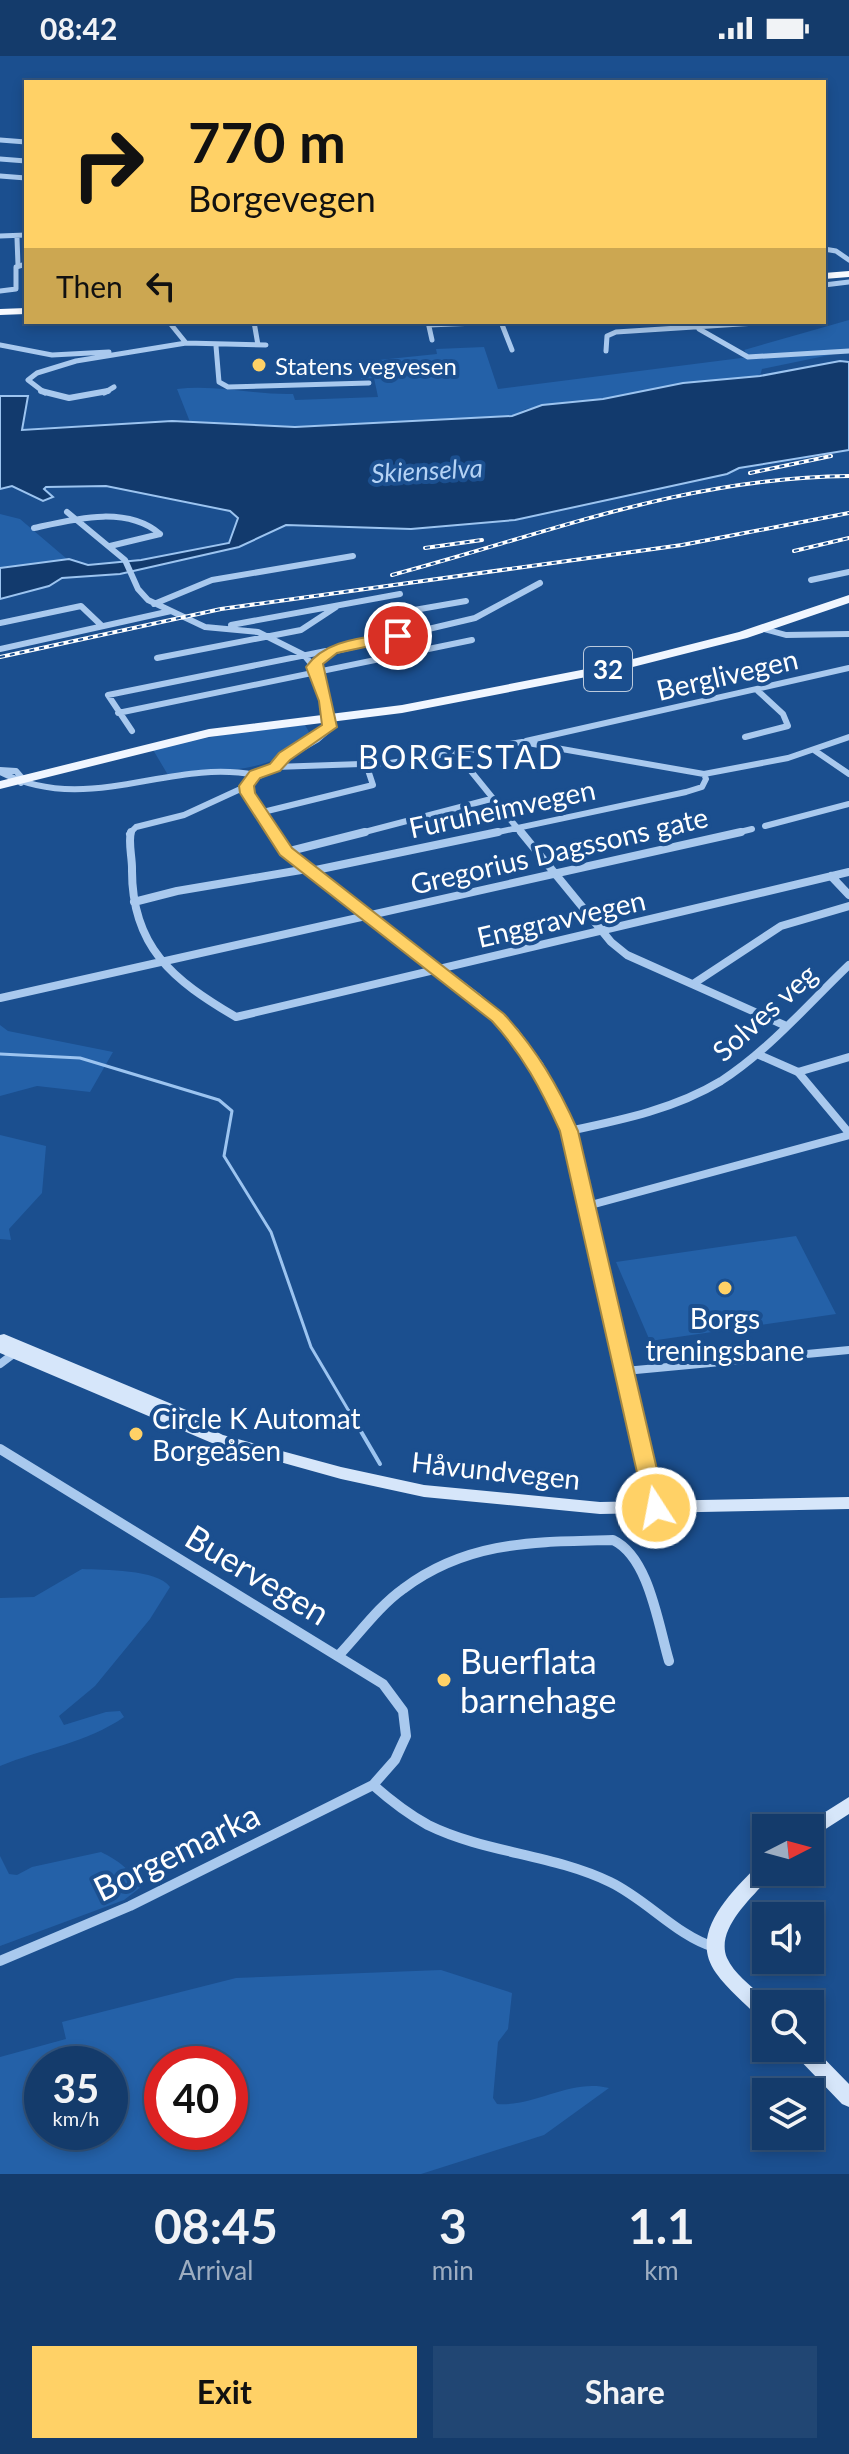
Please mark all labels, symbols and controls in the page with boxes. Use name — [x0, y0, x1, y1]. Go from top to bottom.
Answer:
text: 08:42 — [40, 10, 117, 46]
text: 770 m — [188, 108, 346, 175]
icon: right — [56, 112, 160, 216]
text: Borgevegen — [188, 176, 376, 220]
icon: left — [139, 264, 183, 308]
text: Then — [56, 268, 123, 304]
place label: Statens vegvesen — [275, 351, 457, 380]
marker: Statens vegvesen — [250, 356, 268, 374]
water label: Skienselva — [370, 451, 484, 489]
pin — [364, 602, 432, 670]
icon: arrive — [376, 614, 420, 658]
street label: Berglivegen — [653, 641, 801, 707]
road number: 32 — [584, 647, 632, 691]
district label: BORGESTAD — [358, 737, 564, 776]
street label: Furuheimvegen — [406, 772, 598, 844]
street label: Gregorius Dagssons gate — [407, 799, 711, 901]
street label: Enggravvegen — [473, 882, 649, 954]
street label: Solves veg — [705, 956, 823, 1068]
marker: Borgs treningsbane — [716, 1279, 734, 1297]
place label: Borgs treningsbane — [645, 1301, 805, 1367]
place label: Circle K Automat Borgeåsen — [152, 1401, 361, 1467]
marker: Circle K Automat Borgeåsen — [127, 1425, 145, 1443]
street label: Håvundvegen — [410, 1444, 582, 1496]
position arrow — [614, 1466, 698, 1550]
street label: Buervegen — [179, 1515, 337, 1633]
place label: Buerflata barnehage — [460, 1640, 616, 1720]
marker: Buerflata barnehage — [435, 1671, 453, 1689]
street label: Borgemarka — [86, 1793, 266, 1909]
north arrow — [752, 1814, 824, 1886]
map controls — [752, 1814, 824, 2150]
button: sound — [752, 1902, 824, 1974]
button: search — [752, 1990, 824, 2062]
speed limit sign: 40 — [144, 2046, 248, 2150]
text: 35 — [53, 2064, 99, 2112]
button: layers — [752, 2078, 824, 2150]
text: km/h — [53, 2106, 99, 2130]
text: 08:45 — [154, 2197, 278, 2254]
text: 3 — [439, 2197, 467, 2254]
text: 1.1 — [628, 2197, 695, 2254]
text: Arrival — [178, 2254, 253, 2286]
text: min — [432, 2254, 474, 2286]
text: km — [644, 2254, 679, 2286]
button: Exit — [32, 2346, 417, 2438]
button: Share — [433, 2346, 817, 2438]

